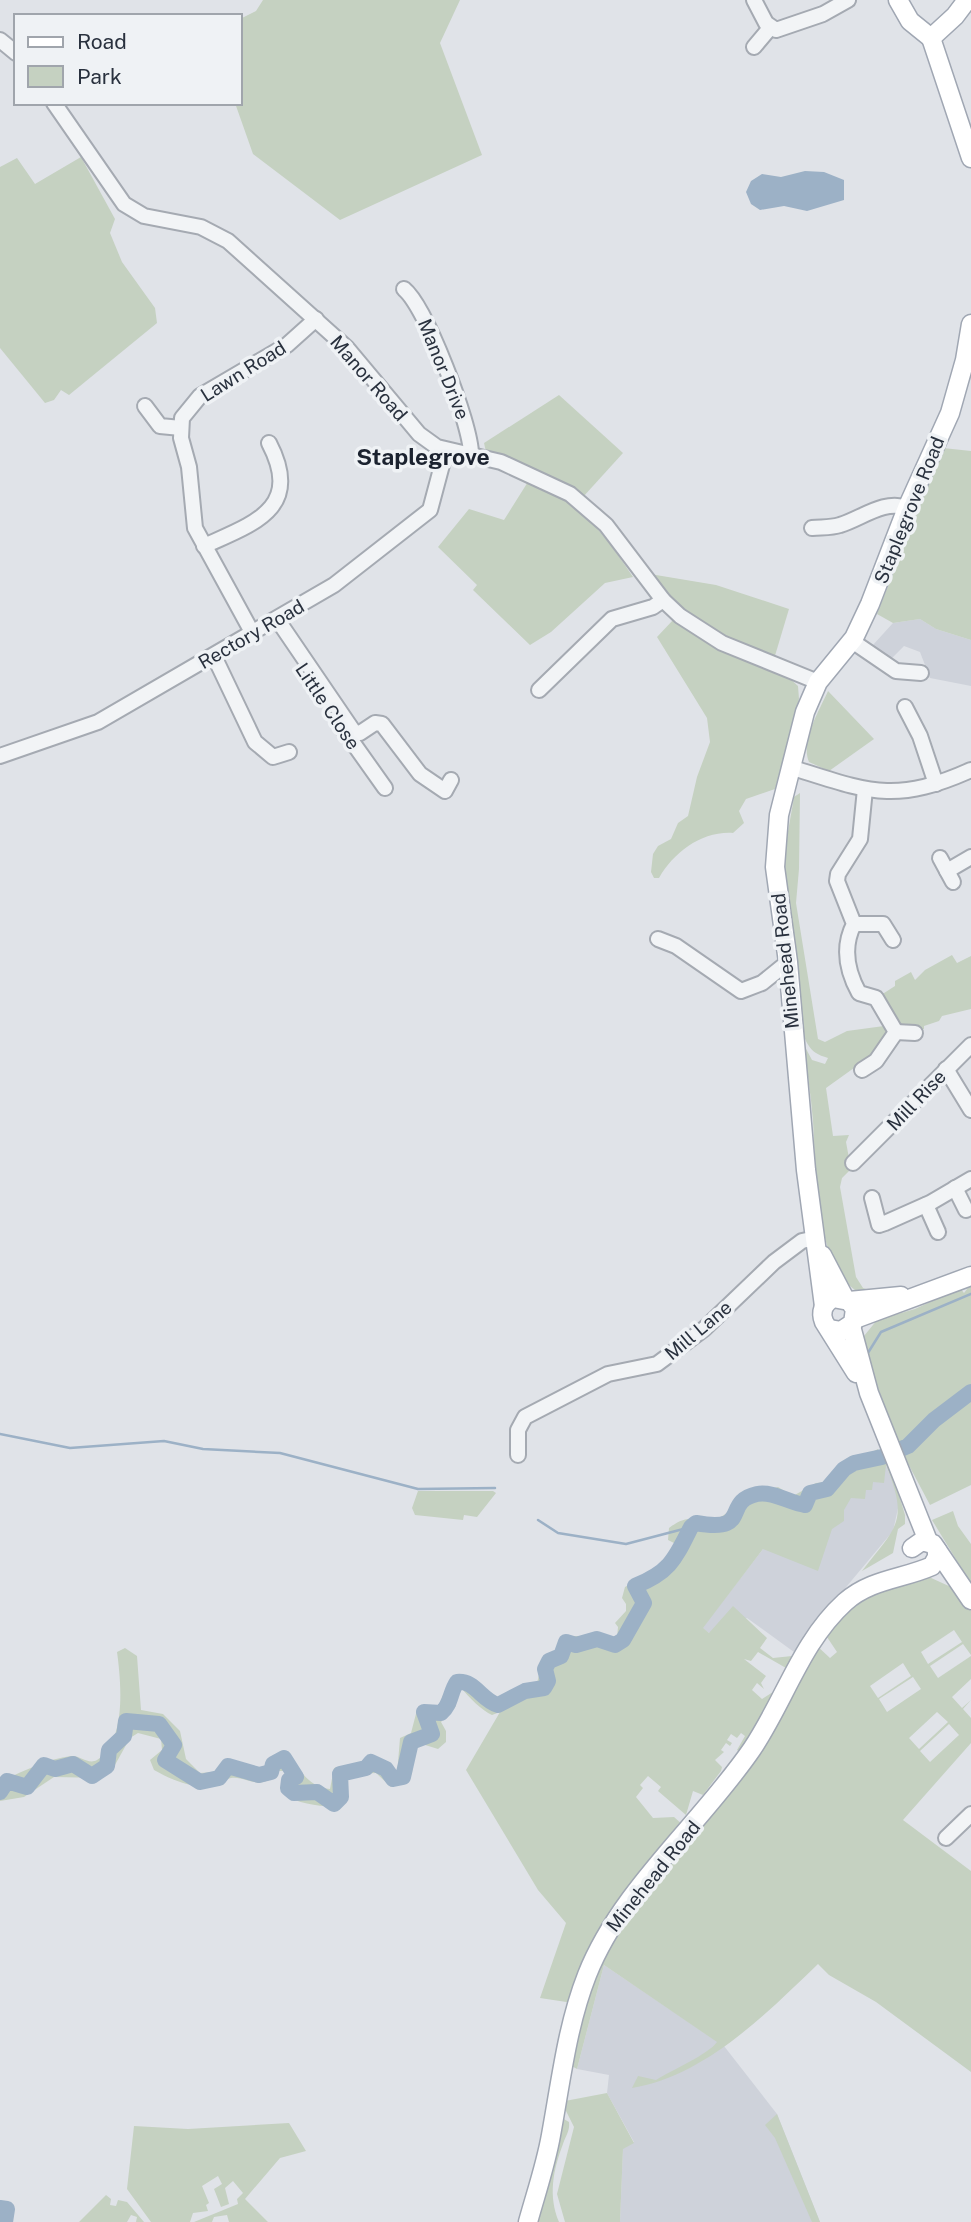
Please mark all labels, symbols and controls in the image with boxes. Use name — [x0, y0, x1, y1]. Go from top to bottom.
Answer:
legend — [14, 14, 242, 105]
text: Road — [77, 29, 127, 54]
text: Park — [77, 64, 122, 89]
street label: Manor Drive — [414, 316, 474, 422]
street label: Manor Road — [326, 331, 412, 425]
street label: Lawn Road — [196, 336, 290, 406]
street label: Staplegrove Road — [869, 433, 949, 587]
district label: Staplegrove — [356, 443, 490, 470]
street label: Rectory Road — [194, 595, 308, 673]
street label: Little Close — [291, 659, 365, 753]
street label: Minehead Road — [767, 892, 803, 1030]
street label: Mill Rise — [882, 1065, 950, 1135]
street label: Mill Lane — [660, 1296, 736, 1364]
street label: Minehead Road — [602, 1816, 704, 1936]

